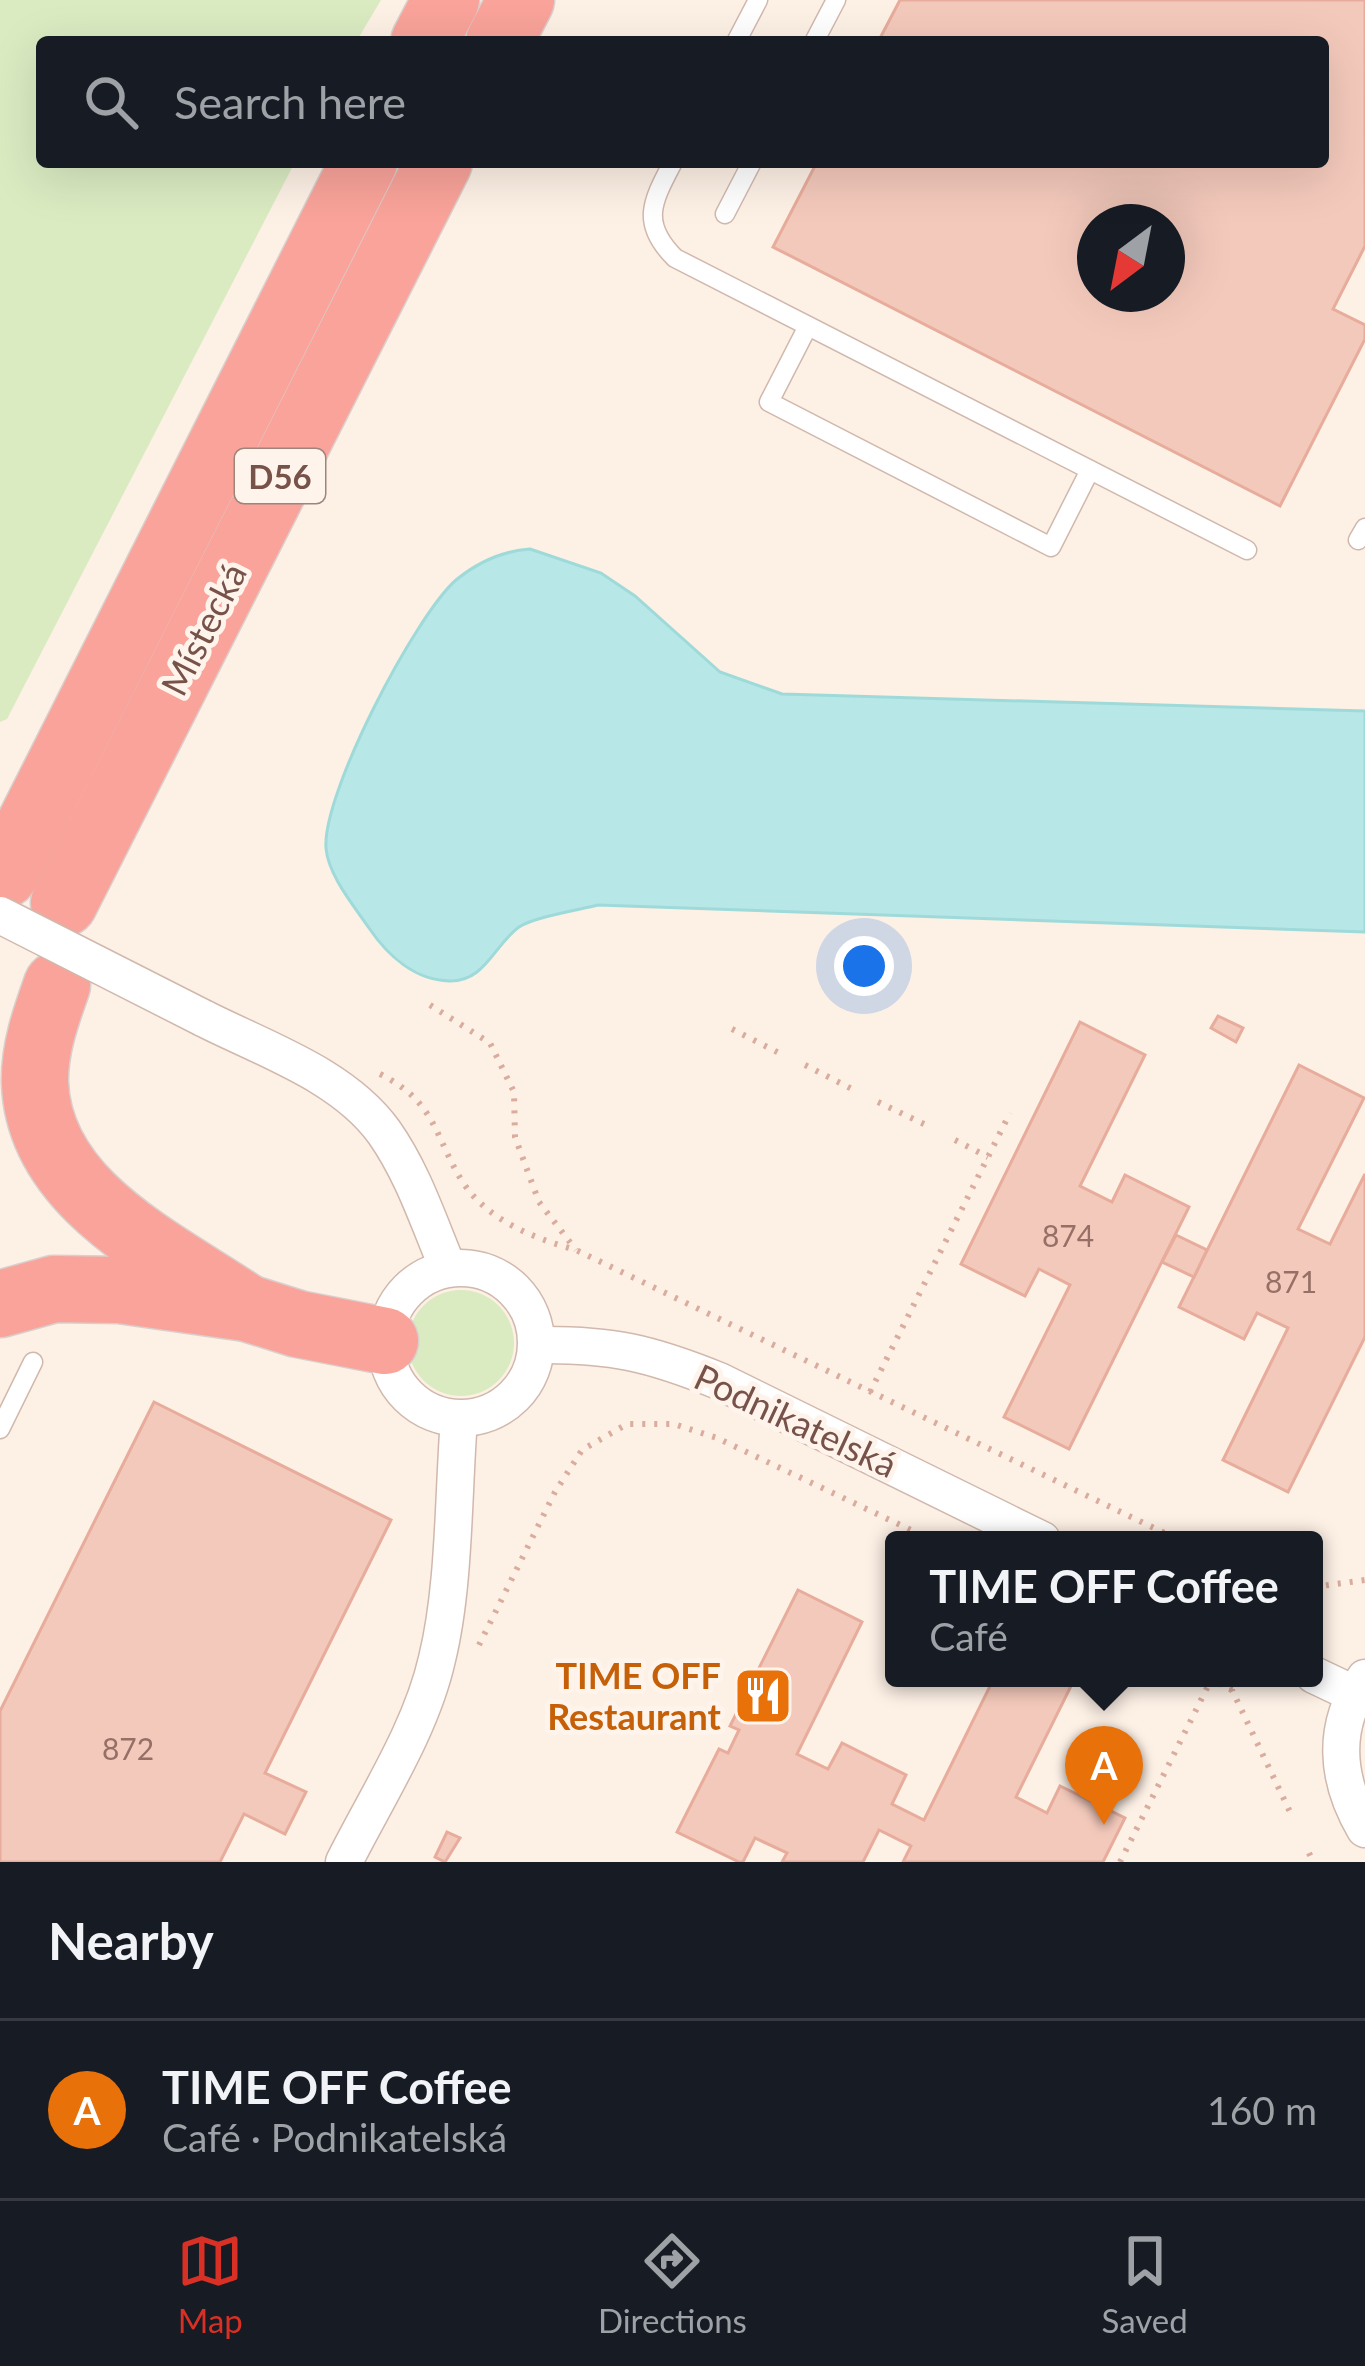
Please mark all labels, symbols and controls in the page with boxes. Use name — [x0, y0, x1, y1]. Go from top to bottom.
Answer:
search box — [36, 36, 1329, 168]
icon: search — [78, 69, 144, 135]
text: Search here — [174, 75, 406, 129]
north arrow — [1077, 204, 1185, 312]
road number: D56 — [235, 449, 325, 503]
street label: Místecká — [151, 555, 255, 703]
your location — [834, 936, 894, 996]
house number: 874 — [1042, 1217, 1094, 1253]
house number: 871 — [1265, 1263, 1317, 1299]
street label: Podnikatelská — [688, 1354, 904, 1486]
popup — [885, 1531, 1323, 1687]
text: TIME OFF Coffee — [929, 1559, 1279, 1613]
text: Café — [929, 1613, 1008, 1659]
place label: TIME OFF Restaurant — [547, 1653, 722, 1738]
restaurant icon: TIME OFF Restaurant — [732, 1665, 794, 1727]
pin: A — [1065, 1726, 1143, 1825]
house number: 872 — [102, 1730, 154, 1766]
text: Nearby — [48, 1910, 214, 1971]
text: TIME OFF Coffee — [162, 2060, 512, 2114]
text: A — [73, 2087, 101, 2133]
text: 160 m — [1207, 2087, 1317, 2133]
text: Café · Podnikatelská — [162, 2114, 507, 2160]
tab: Map — [177, 2228, 243, 2340]
tab: Directions — [598, 2228, 747, 2340]
tab: Saved — [1101, 2228, 1188, 2340]

